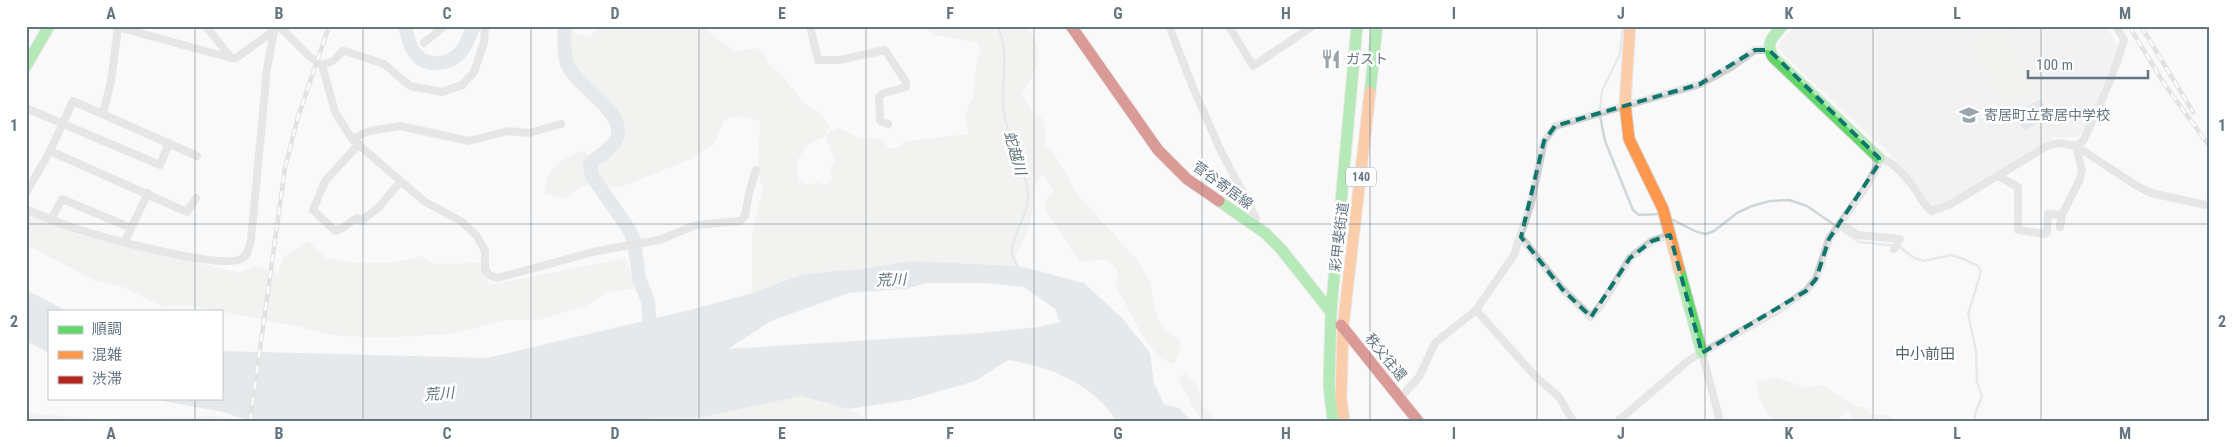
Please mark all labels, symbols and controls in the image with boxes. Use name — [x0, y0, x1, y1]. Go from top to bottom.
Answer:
text: A — [106, 4, 116, 23]
text: B — [275, 4, 284, 23]
text: C — [442, 4, 452, 23]
text: D — [610, 4, 620, 23]
text: E — [778, 4, 786, 23]
text: F — [946, 4, 954, 23]
text: G — [1113, 4, 1123, 23]
text: H — [1281, 4, 1291, 23]
text: I — [1452, 4, 1456, 23]
text: J — [1617, 4, 1625, 23]
text: K — [1785, 4, 1794, 23]
text: L — [1953, 4, 1961, 23]
text: M — [2119, 4, 2131, 23]
restaurant icon: ガスト — [1320, 48, 1342, 70]
scale bar — [2028, 48, 2148, 80]
place label: ガスト — [1346, 51, 1388, 67]
text: 100 m — [2036, 56, 2073, 74]
school or university icon: 寄居町立寄居中学校 — [1958, 104, 1980, 126]
place label: 寄居町立寄居中学校 — [1984, 107, 2110, 123]
text: 1 — [10, 116, 18, 135]
text: 1 — [2218, 116, 2226, 135]
water label: 蛇越川 — [1000, 129, 1030, 179]
street label: 菅谷寄居線 — [1190, 158, 1256, 212]
road number: 140 — [1346, 168, 1376, 186]
street label: 彩甲斐街道 — [1327, 201, 1351, 273]
water label: 荒川 — [876, 270, 908, 290]
legend — [48, 310, 222, 400]
text: 2 — [10, 312, 18, 331]
text: 2 — [2218, 312, 2226, 331]
text: 順調 — [92, 320, 122, 338]
street label: 秩父往還 — [1362, 330, 1410, 384]
district label: 中小前田 — [1895, 345, 1955, 363]
text: 混雑 — [92, 346, 122, 364]
text: 渋滞 — [92, 370, 122, 388]
water label: 荒川 — [423, 384, 457, 404]
text: A — [106, 424, 116, 443]
text: B — [275, 424, 284, 443]
text: C — [442, 424, 452, 443]
text: D — [610, 424, 620, 443]
text: E — [778, 424, 786, 443]
text: F — [946, 424, 954, 443]
text: G — [1113, 424, 1123, 443]
text: H — [1281, 424, 1291, 443]
text: I — [1452, 424, 1456, 443]
text: J — [1617, 424, 1625, 443]
text: K — [1785, 424, 1794, 443]
text: L — [1953, 424, 1961, 443]
text: M — [2119, 424, 2131, 443]

